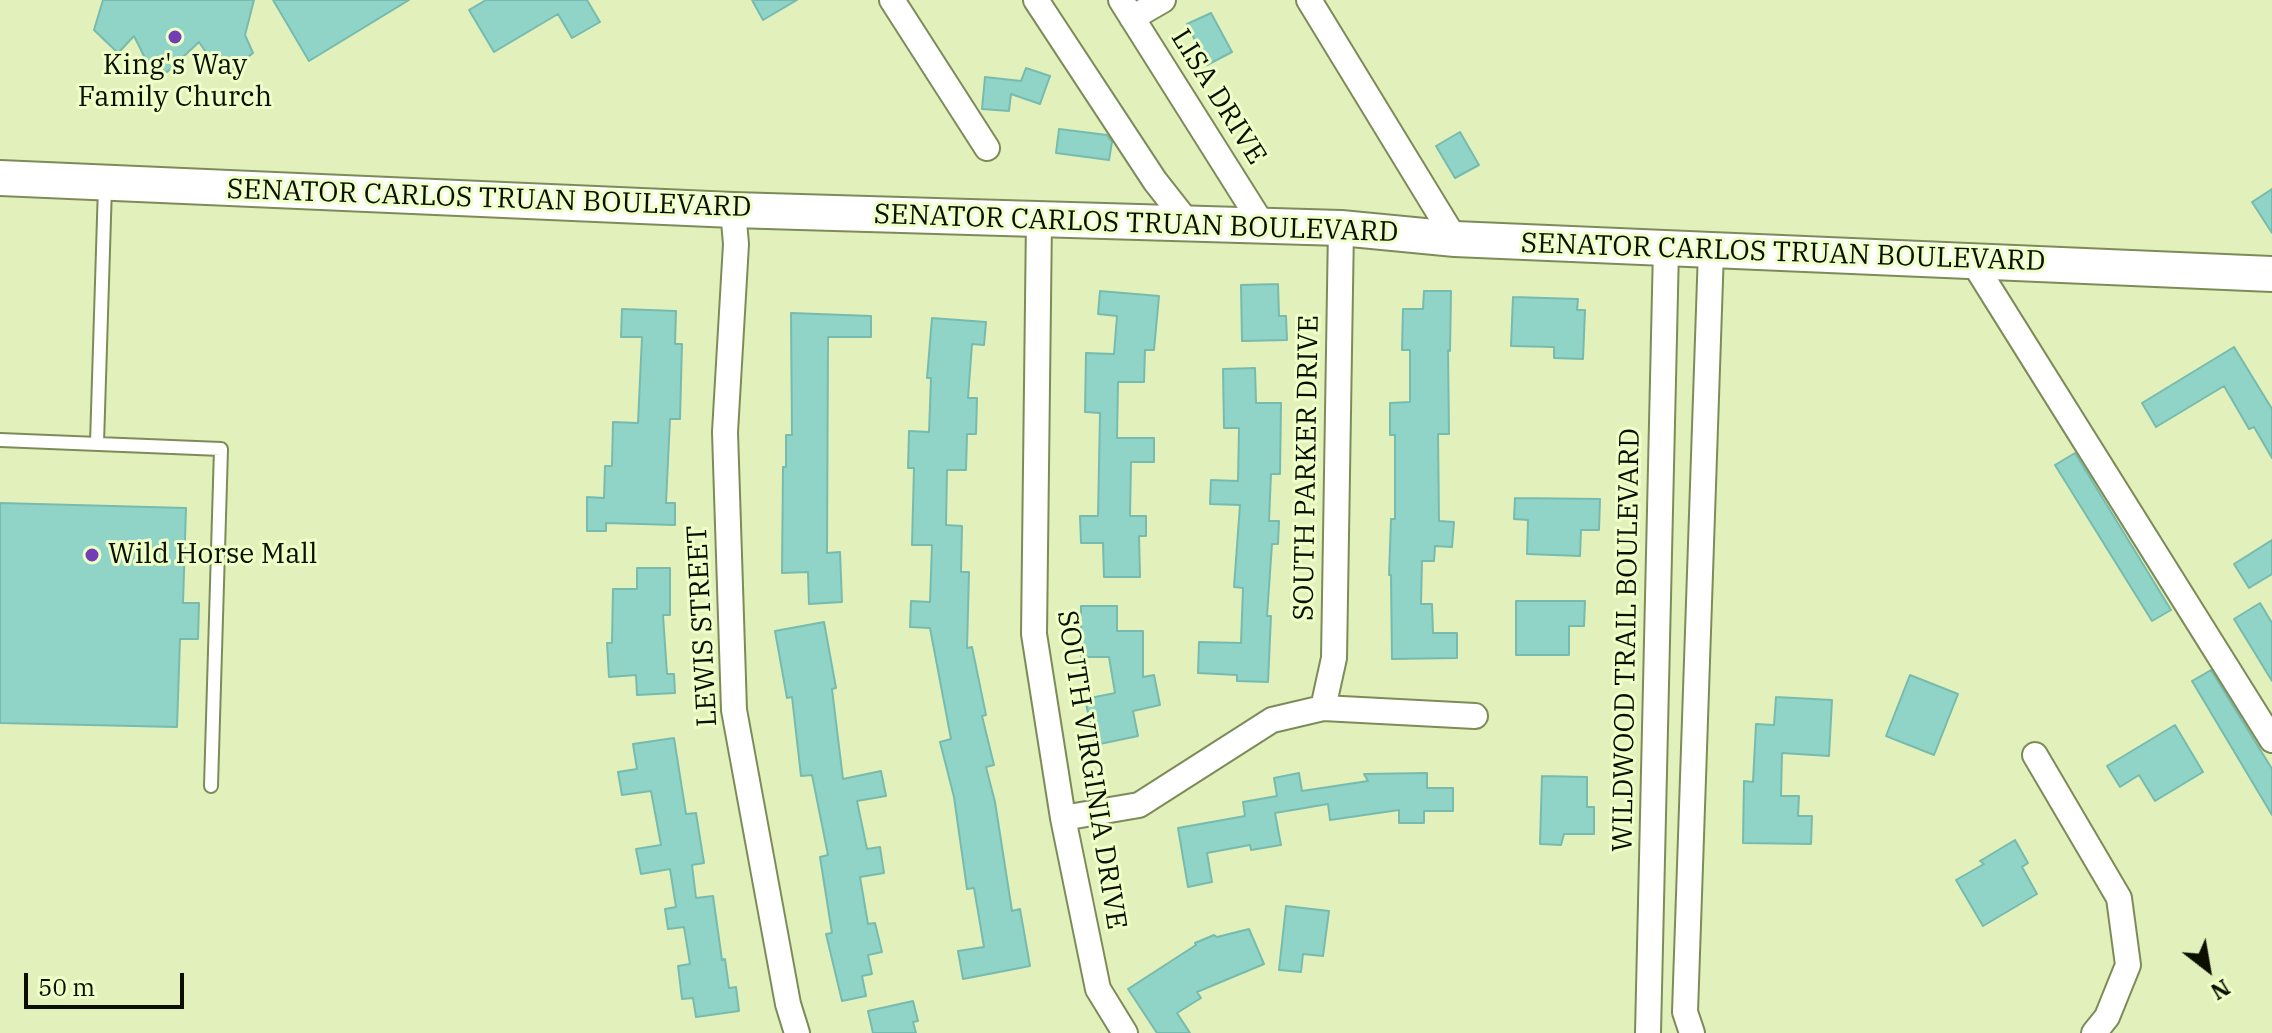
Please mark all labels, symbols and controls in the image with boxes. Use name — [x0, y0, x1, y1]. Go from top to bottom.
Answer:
street label: LISA DRIVE — [1163, 23, 1273, 171]
marker: King's Way Family Church — [166, 28, 184, 46]
place label: King's Way Family Church — [78, 49, 272, 115]
street label: SENATOR CARLOS TRUAN BOULEVARD — [226, 173, 752, 225]
street label: SENATOR CARLOS TRUAN BOULEVARD — [873, 198, 1399, 250]
street label: SENATOR CARLOS TRUAN BOULEVARD — [1520, 227, 2046, 279]
street label: SOUTH PARKER DRIVE — [1288, 315, 1326, 621]
street label: WILDWOOD TRAIL BOULEVARD — [1607, 428, 1647, 852]
street label: LEWIS STREET — [681, 524, 725, 728]
place label: Wild Horse Mall — [108, 538, 317, 572]
marker: Wild Horse Mall — [83, 546, 101, 564]
street label: SOUTH VIRGINIA DRIVE — [1049, 608, 1133, 932]
north arrow — [2168, 929, 2248, 1009]
scale bar — [28, 957, 188, 1007]
text: 50 m — [38, 971, 95, 1003]
text: N — [2206, 973, 2236, 1007]

